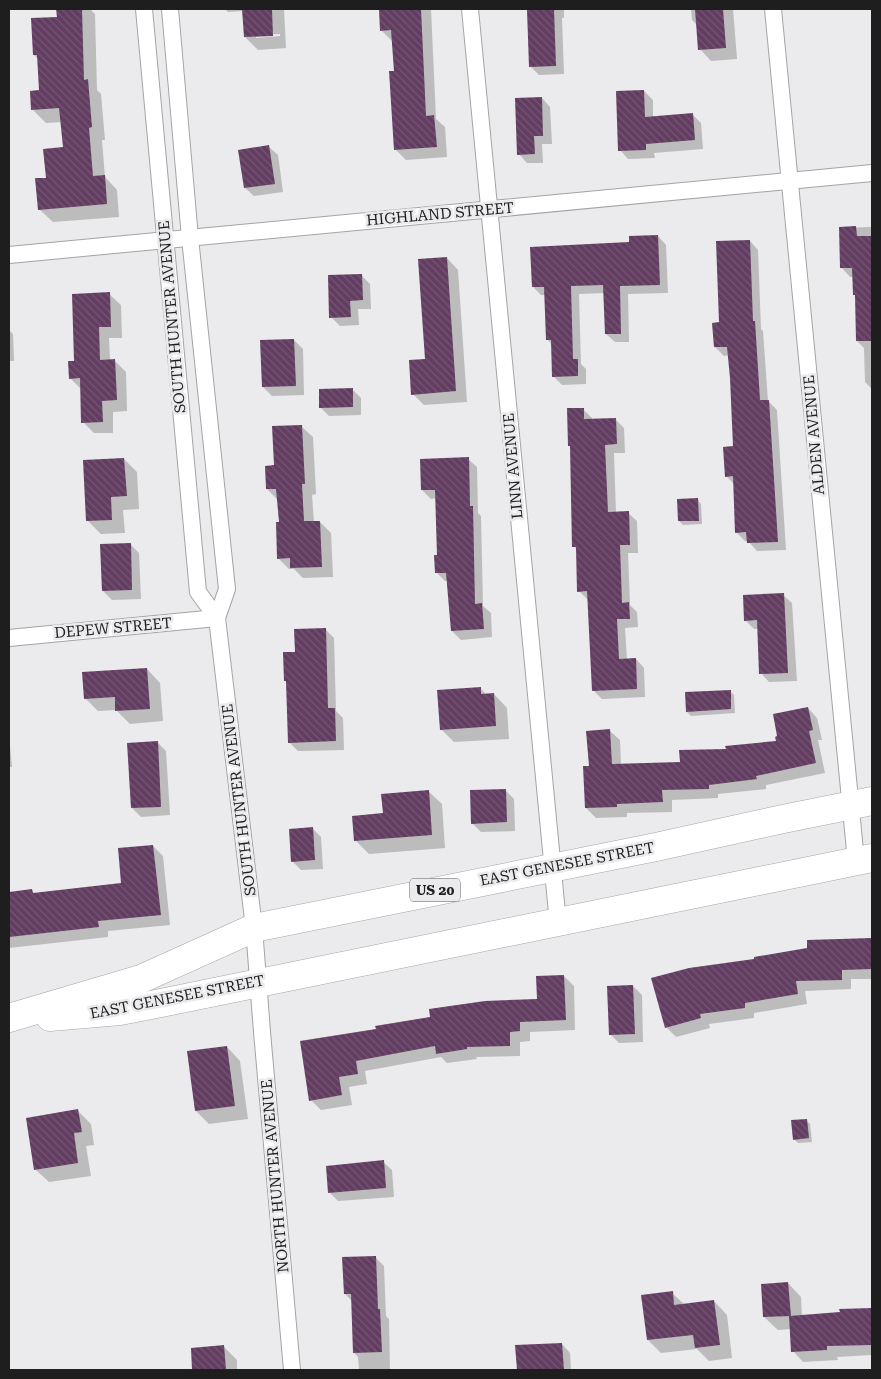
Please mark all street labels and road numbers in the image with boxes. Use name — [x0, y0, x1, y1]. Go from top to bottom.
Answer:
street label: HIGHLAND STREET — [365, 199, 515, 229]
street label: SOUTH HUNTER AVENUE — [155, 220, 189, 414]
street label: ALDEN AVENUE — [800, 374, 828, 496]
street label: LINN AVENUE — [499, 412, 527, 520]
street label: DEPEW STREET — [53, 614, 173, 642]
street label: SOUTH HUNTER AVENUE — [218, 703, 260, 897]
street label: EAST GENESEE STREET — [478, 838, 656, 890]
road number: US 20 — [410, 878, 460, 902]
street label: EAST GENESEE STREET — [88, 971, 266, 1023]
street label: NORTH HUNTER AVENUE — [258, 1078, 292, 1274]

